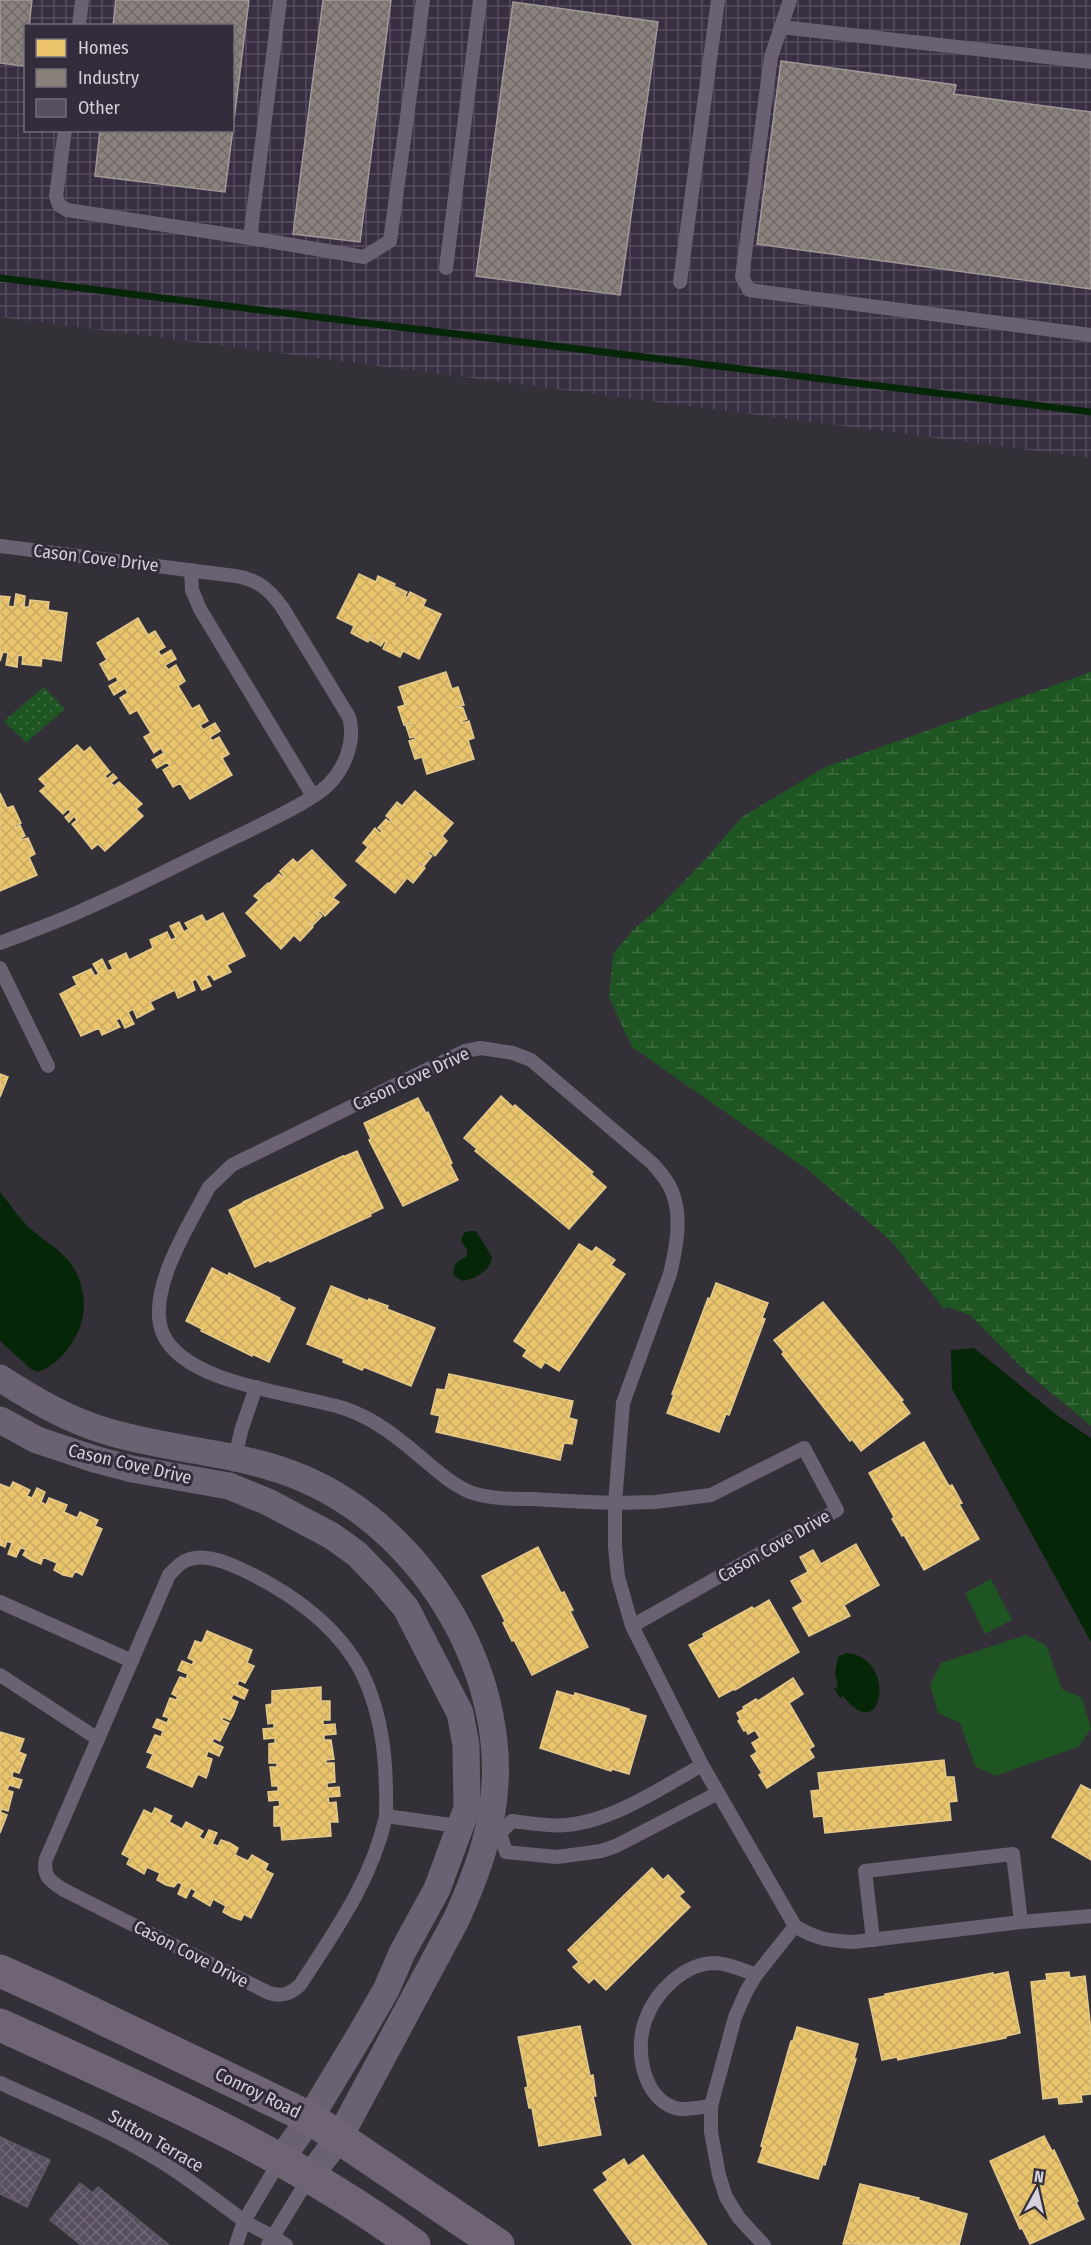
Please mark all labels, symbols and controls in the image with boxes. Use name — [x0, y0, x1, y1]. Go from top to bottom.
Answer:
legend — [24, 24, 234, 132]
text: Homes — [78, 37, 129, 59]
text: Industry — [78, 67, 139, 89]
text: Other — [78, 97, 121, 119]
street label: Cason Cove Drive — [32, 539, 160, 577]
street label: Cason Cove Drive — [349, 1042, 473, 1116]
street label: Cason Cove Drive — [66, 1439, 194, 1489]
street label: Cason Cove Drive — [714, 1505, 834, 1587]
street label: Cason Cove Drive — [130, 1916, 252, 1992]
street label: Conroy Road — [212, 2063, 304, 2123]
street label: Sutton Terrace — [104, 2105, 208, 2177]
north arrow — [1007, 2161, 1067, 2221]
text: N — [1033, 2167, 1045, 2187]

